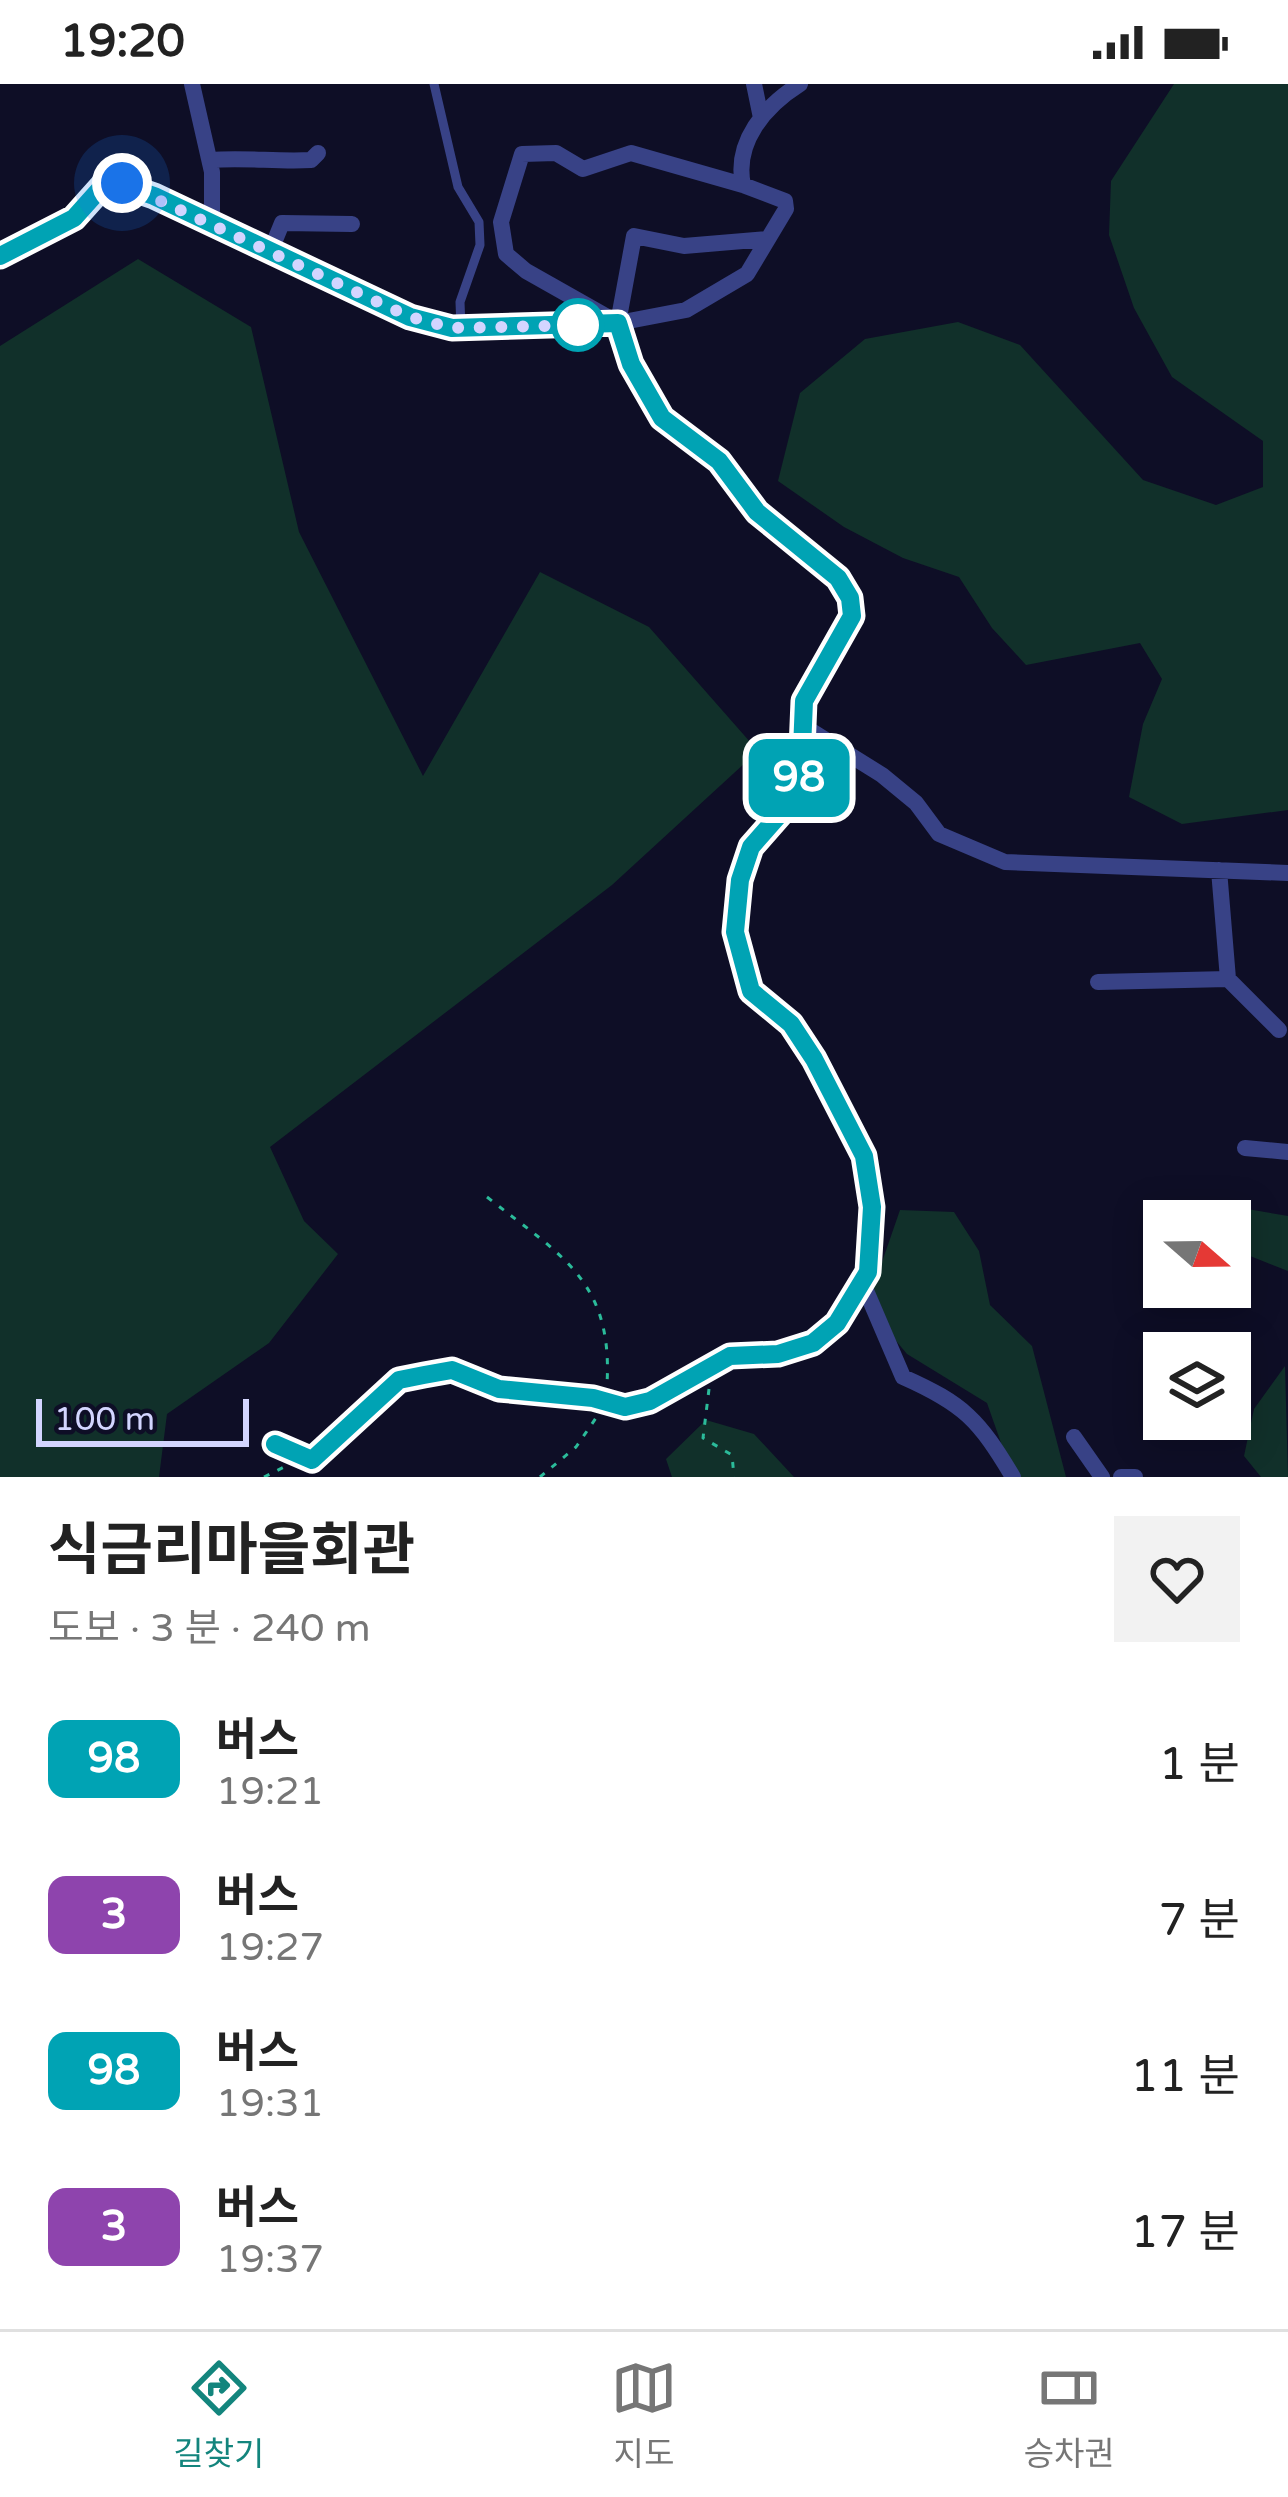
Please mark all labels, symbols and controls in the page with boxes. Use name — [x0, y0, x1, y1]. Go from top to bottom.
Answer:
text: 19:20 — [60, 15, 185, 69]
your location — [92, 153, 152, 213]
unlabelled marker — [553, 300, 603, 350]
line badge: 98 — [745, 739, 853, 817]
text: 98 — [773, 752, 825, 803]
north arrow — [1143, 1200, 1251, 1308]
map controls — [1143, 1200, 1251, 1440]
button: layers — [1143, 1332, 1251, 1440]
scale bar — [36, 1393, 249, 1446]
text: 100 m — [54, 1400, 155, 1439]
button: heart — [1114, 1516, 1240, 1642]
text: 식금리마을회관 — [48, 1517, 415, 1585]
text: 도보 · 3 분 · 240 m — [48, 1605, 371, 1652]
text: 버스 — [216, 1714, 299, 1768]
text: 98 — [88, 1733, 140, 1784]
text: 1 분 — [1159, 1738, 1240, 1792]
text: 19:21 — [216, 1768, 324, 1815]
text: 버스 — [216, 1870, 299, 1924]
text: 3 — [101, 1889, 127, 1940]
text: 7 분 — [1159, 1894, 1240, 1948]
text: 19:27 — [216, 1924, 324, 1971]
text: 버스 — [216, 2026, 299, 2080]
text: 98 — [88, 2045, 140, 2096]
text: 11 분 — [1130, 2050, 1240, 2104]
text: 19:31 — [216, 2080, 324, 2127]
text: 버스 — [216, 2182, 299, 2236]
text: 3 — [101, 2201, 127, 2252]
text: 17 분 — [1130, 2206, 1240, 2260]
text: 19:37 — [216, 2236, 324, 2283]
tab: 길찾기 — [173, 2355, 264, 2475]
tab: 지도 — [611, 2355, 677, 2475]
tab: 승차권 — [1024, 2355, 1115, 2475]

